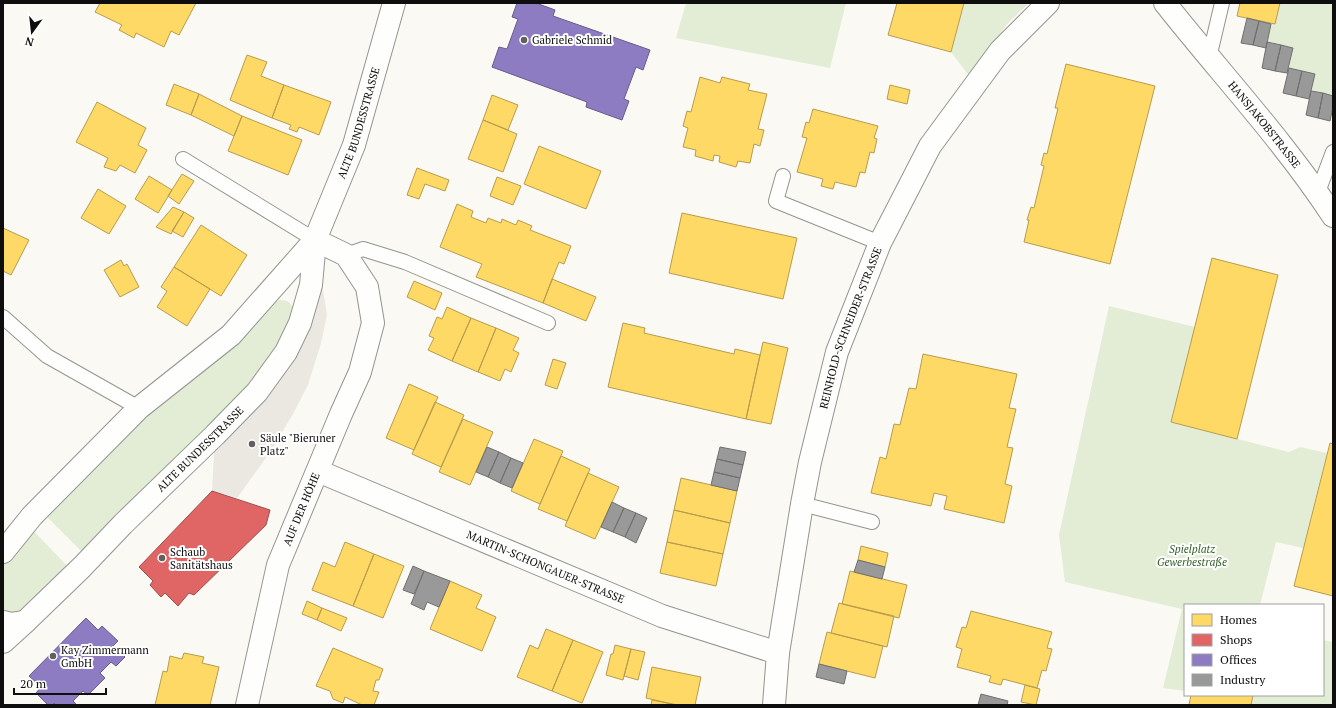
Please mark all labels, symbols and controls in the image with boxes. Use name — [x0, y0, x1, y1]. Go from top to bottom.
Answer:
north arrow — [12, 12, 52, 52]
place label: Gabriele Schmid — [532, 33, 612, 47]
text: N — [23, 34, 35, 50]
marker: Gabriele Schmid — [519, 35, 529, 45]
street label: ALTE BUNDESSTRASSE — [334, 66, 383, 181]
street label: HANSJAKOBSTRASSE — [1225, 78, 1304, 171]
street label: REINHOLD-SCHNEIDER-STRASSE — [816, 245, 885, 410]
street label: ALTE BUNDESSTRASSE — [154, 403, 246, 495]
place label: Säule "Bieruner Platz" — [260, 431, 336, 458]
marker: Säule "Bieruner Platz" — [247, 439, 257, 449]
street label: AUF DER HÖHE — [280, 470, 323, 548]
street label: MARTIN-SCHONGAUER-STRASSE — [465, 527, 627, 606]
park label: Spielplatz Gewerbestraße — [1157, 542, 1227, 569]
place label: Schaub Sanitätshaus — [170, 545, 233, 572]
marker: Schaub Sanitätshaus — [157, 553, 167, 563]
legend — [1184, 604, 1324, 696]
text: Homes — [1220, 612, 1257, 627]
text: Shops — [1220, 632, 1252, 647]
place label: Kay Zimmermann GmbH — [61, 643, 149, 670]
marker: Kay Zimmermann GmbH — [48, 651, 58, 661]
text: Offices — [1220, 652, 1257, 667]
scale bar — [14, 670, 106, 696]
text: Industry — [1220, 672, 1266, 687]
text: 20 m — [20, 676, 47, 691]

